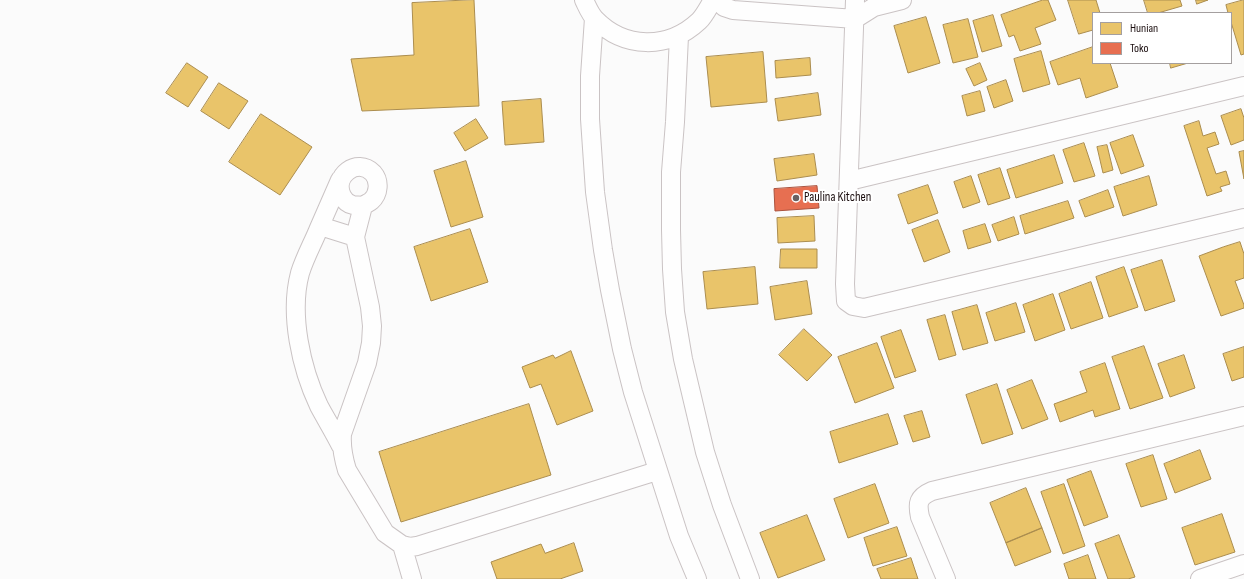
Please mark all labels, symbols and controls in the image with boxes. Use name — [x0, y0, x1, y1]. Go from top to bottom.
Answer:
legend — [1092, 12, 1232, 64]
text: Hunian — [1130, 21, 1158, 36]
text: Toko — [1130, 41, 1148, 56]
place label: Paulina Kitchen — [804, 190, 871, 206]
marker: Paulina Kitchen — [791, 193, 801, 203]

